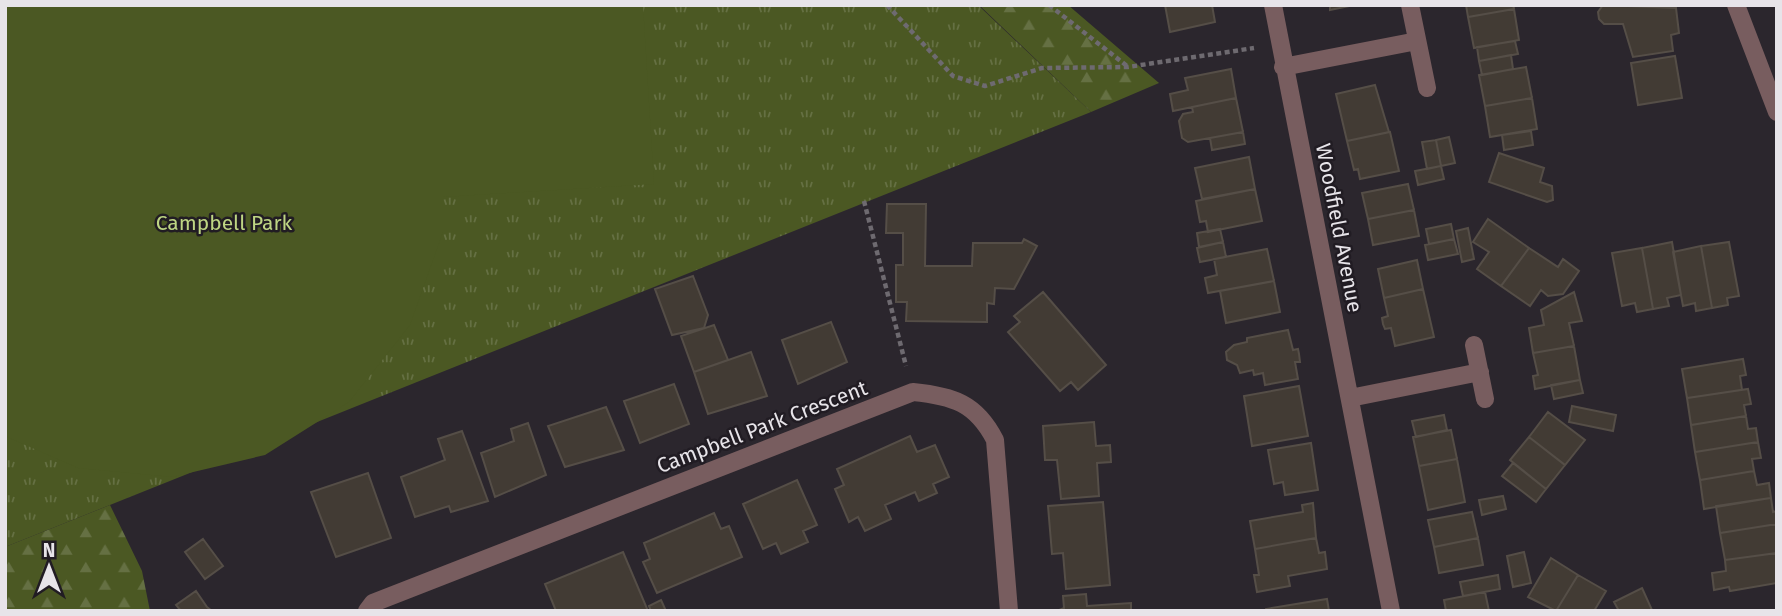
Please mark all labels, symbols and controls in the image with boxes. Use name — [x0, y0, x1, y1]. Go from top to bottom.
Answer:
street label: Woodfield Avenue — [1310, 141, 1368, 315]
park label: Campbell Park — [156, 210, 293, 236]
street label: Campbell Park Crescent — [653, 375, 871, 479]
north arrow — [14, 532, 84, 602]
text: N — [43, 539, 55, 562]

